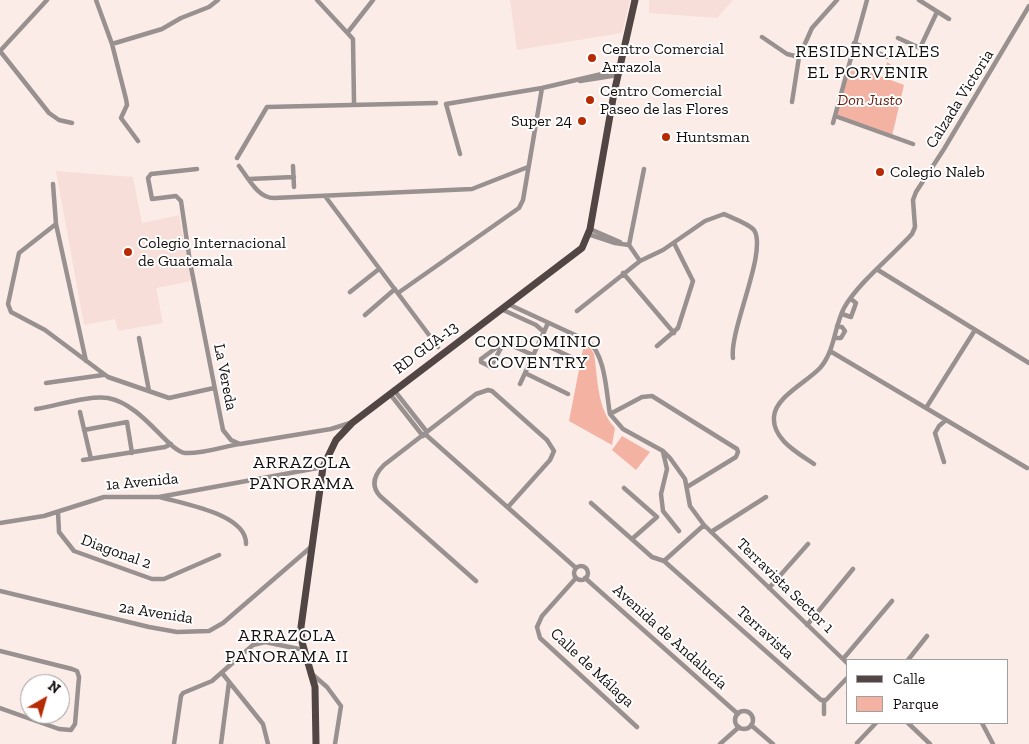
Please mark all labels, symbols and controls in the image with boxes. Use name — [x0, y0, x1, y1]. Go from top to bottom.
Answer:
place label: Centro Comercial Arrazola — [602, 39, 724, 77]
district label: RESIDENCIALES EL PORVENIR — [794, 41, 942, 84]
street label: Calzada Victoria — [922, 46, 998, 152]
marker: Centro Comercial Arrazola — [586, 52, 598, 64]
place label: Centro Comercial Paseo de las Flores — [600, 81, 728, 119]
park label: Don Justo — [837, 90, 903, 110]
marker: Centro Comercial Paseo de las Flores — [584, 94, 596, 106]
place label: Super 24 — [511, 111, 572, 131]
marker: Super 24 — [576, 115, 588, 127]
place label: Huntsman — [676, 127, 750, 147]
marker: Huntsman — [660, 131, 672, 143]
place label: Colegio Naleb — [890, 162, 985, 182]
marker: Colegio Naleb — [874, 166, 886, 178]
place label: Colegio Internacional de Guatemala — [138, 233, 286, 271]
marker: Colegio Internacional de Guatemala — [122, 246, 134, 258]
street label: RD GUA-13 — [390, 318, 462, 378]
district label: CONDOMINIO COVENTRY — [473, 331, 603, 374]
street label: La Vereda — [209, 342, 241, 412]
district label: ARRAZOLA PANORAMA — [248, 452, 356, 494]
street label: 1a Avenida — [105, 469, 179, 495]
street label: Diagonal 2 — [78, 530, 154, 574]
street label: Terravista Sector 1 — [732, 535, 838, 637]
street label: Avenida de Andalucía — [609, 580, 731, 694]
street label: 2a Avenida — [118, 598, 194, 628]
street label: Terravista — [732, 602, 798, 664]
street label: Calle de Málaga — [546, 624, 638, 712]
district label: ARRAZOLA PANORAMA II — [224, 625, 350, 668]
legend — [846, 659, 1009, 724]
text: Calle — [893, 670, 925, 688]
north arrow — [20, 674, 70, 724]
text: N — [44, 678, 63, 698]
text: Parque — [893, 695, 939, 713]

